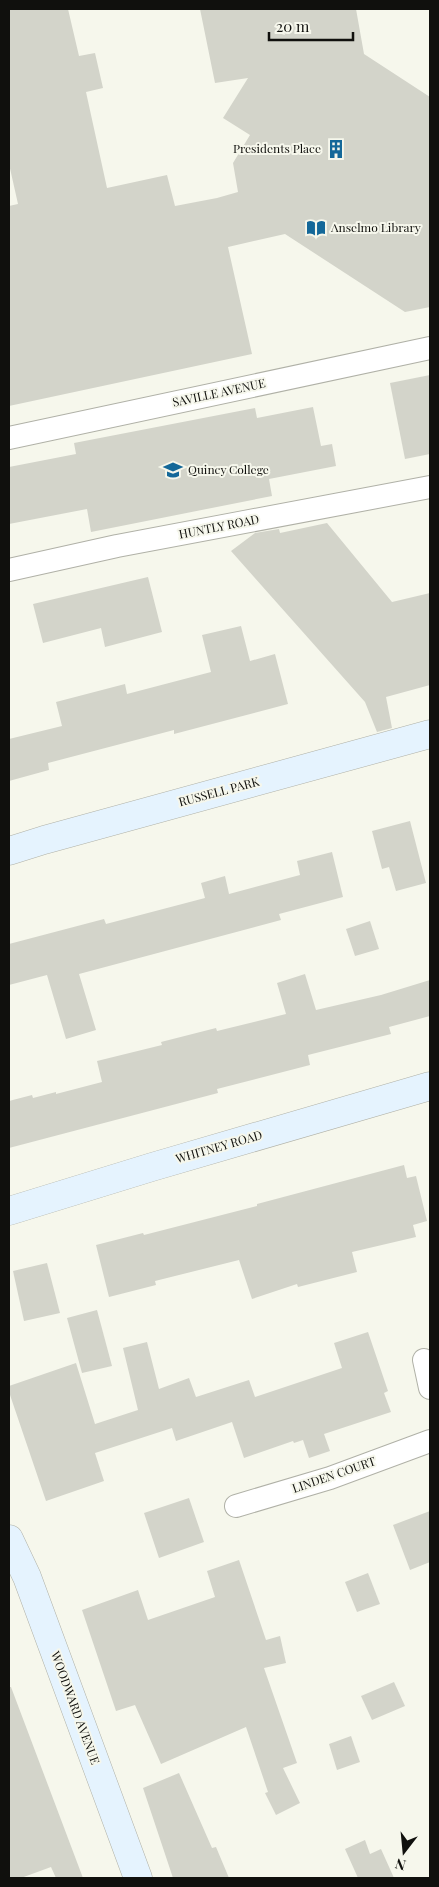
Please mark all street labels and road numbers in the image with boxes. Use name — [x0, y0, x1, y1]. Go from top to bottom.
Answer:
street label: SAVILLE AVENUE — [171, 374, 267, 410]
street label: HUNTLY ROAD — [177, 510, 261, 542]
street label: RUSSELL PARK — [177, 773, 261, 809]
street label: WHITNEY ROAD — [173, 1126, 264, 1166]
street label: LINDEN COURT — [290, 1452, 378, 1496]
street label: WOODWARD AVENUE — [48, 1648, 104, 1766]

